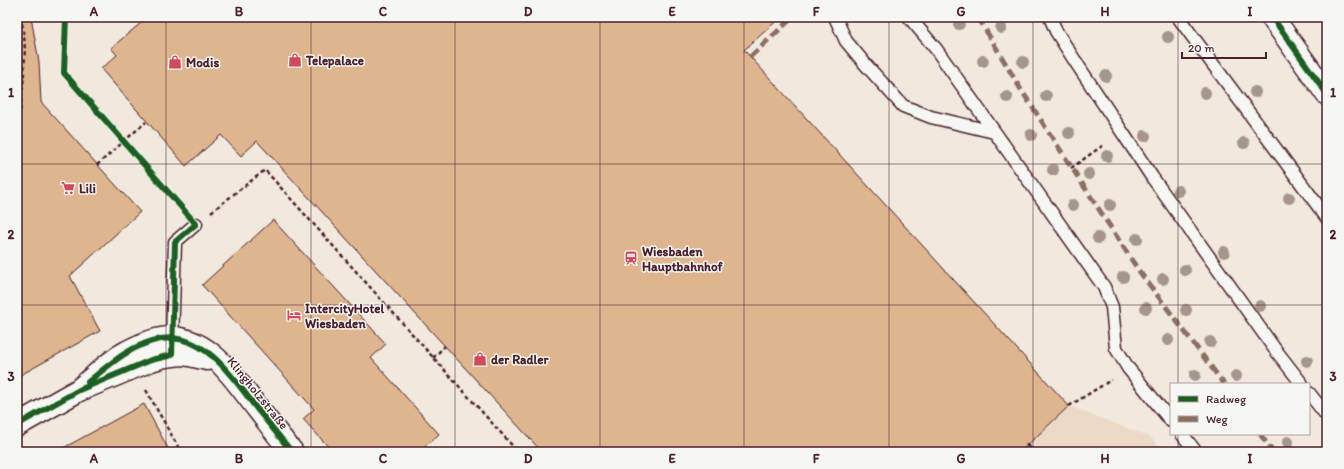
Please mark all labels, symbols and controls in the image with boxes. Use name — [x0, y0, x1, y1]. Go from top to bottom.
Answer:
text: A — [89, 4, 99, 19]
text: B — [235, 4, 244, 19]
text: C — [379, 4, 388, 19]
text: D — [524, 4, 533, 19]
text: E — [668, 4, 676, 19]
text: F — [813, 4, 820, 19]
text: G — [957, 4, 966, 19]
text: H — [1101, 4, 1110, 19]
text: I — [1248, 4, 1253, 19]
scale bar — [1182, 34, 1266, 60]
text: 20 m — [1188, 41, 1215, 55]
shop icon: Telepalace — [287, 52, 303, 68]
place label: Telepalace — [305, 53, 364, 69]
shop icon: Modis — [167, 54, 183, 70]
place label: Modis — [186, 55, 219, 70]
text: 1 — [8, 85, 14, 100]
text: 1 — [1330, 85, 1336, 100]
supermarket icon: Lili — [60, 180, 76, 196]
place label: Lili — [79, 181, 96, 196]
text: 2 — [8, 227, 15, 242]
text: 2 — [1330, 227, 1337, 242]
place label: Wiesbaden Hauptbahnhof — [642, 244, 724, 275]
station icon: Wiesbaden Hauptbahnhof — [623, 250, 639, 266]
place label: IntercityHotel Wiesbaden — [305, 301, 385, 331]
hotel icon: IntercityHotel Wiesbaden — [286, 307, 302, 323]
shop icon: der Radler — [472, 351, 488, 367]
place label: der Radler — [491, 352, 549, 367]
street label: Klingholzstraße — [224, 354, 292, 432]
text: 3 — [7, 369, 15, 384]
text: 3 — [1329, 369, 1337, 384]
legend — [1170, 383, 1310, 435]
text: Radweg — [1206, 392, 1247, 406]
text: Weg — [1206, 412, 1229, 426]
text: A — [89, 451, 99, 466]
text: B — [235, 451, 244, 466]
text: C — [379, 451, 388, 466]
text: D — [524, 451, 533, 466]
text: E — [668, 451, 676, 466]
text: F — [813, 451, 820, 466]
text: G — [957, 451, 966, 466]
text: H — [1101, 451, 1110, 466]
text: I — [1248, 451, 1253, 466]

